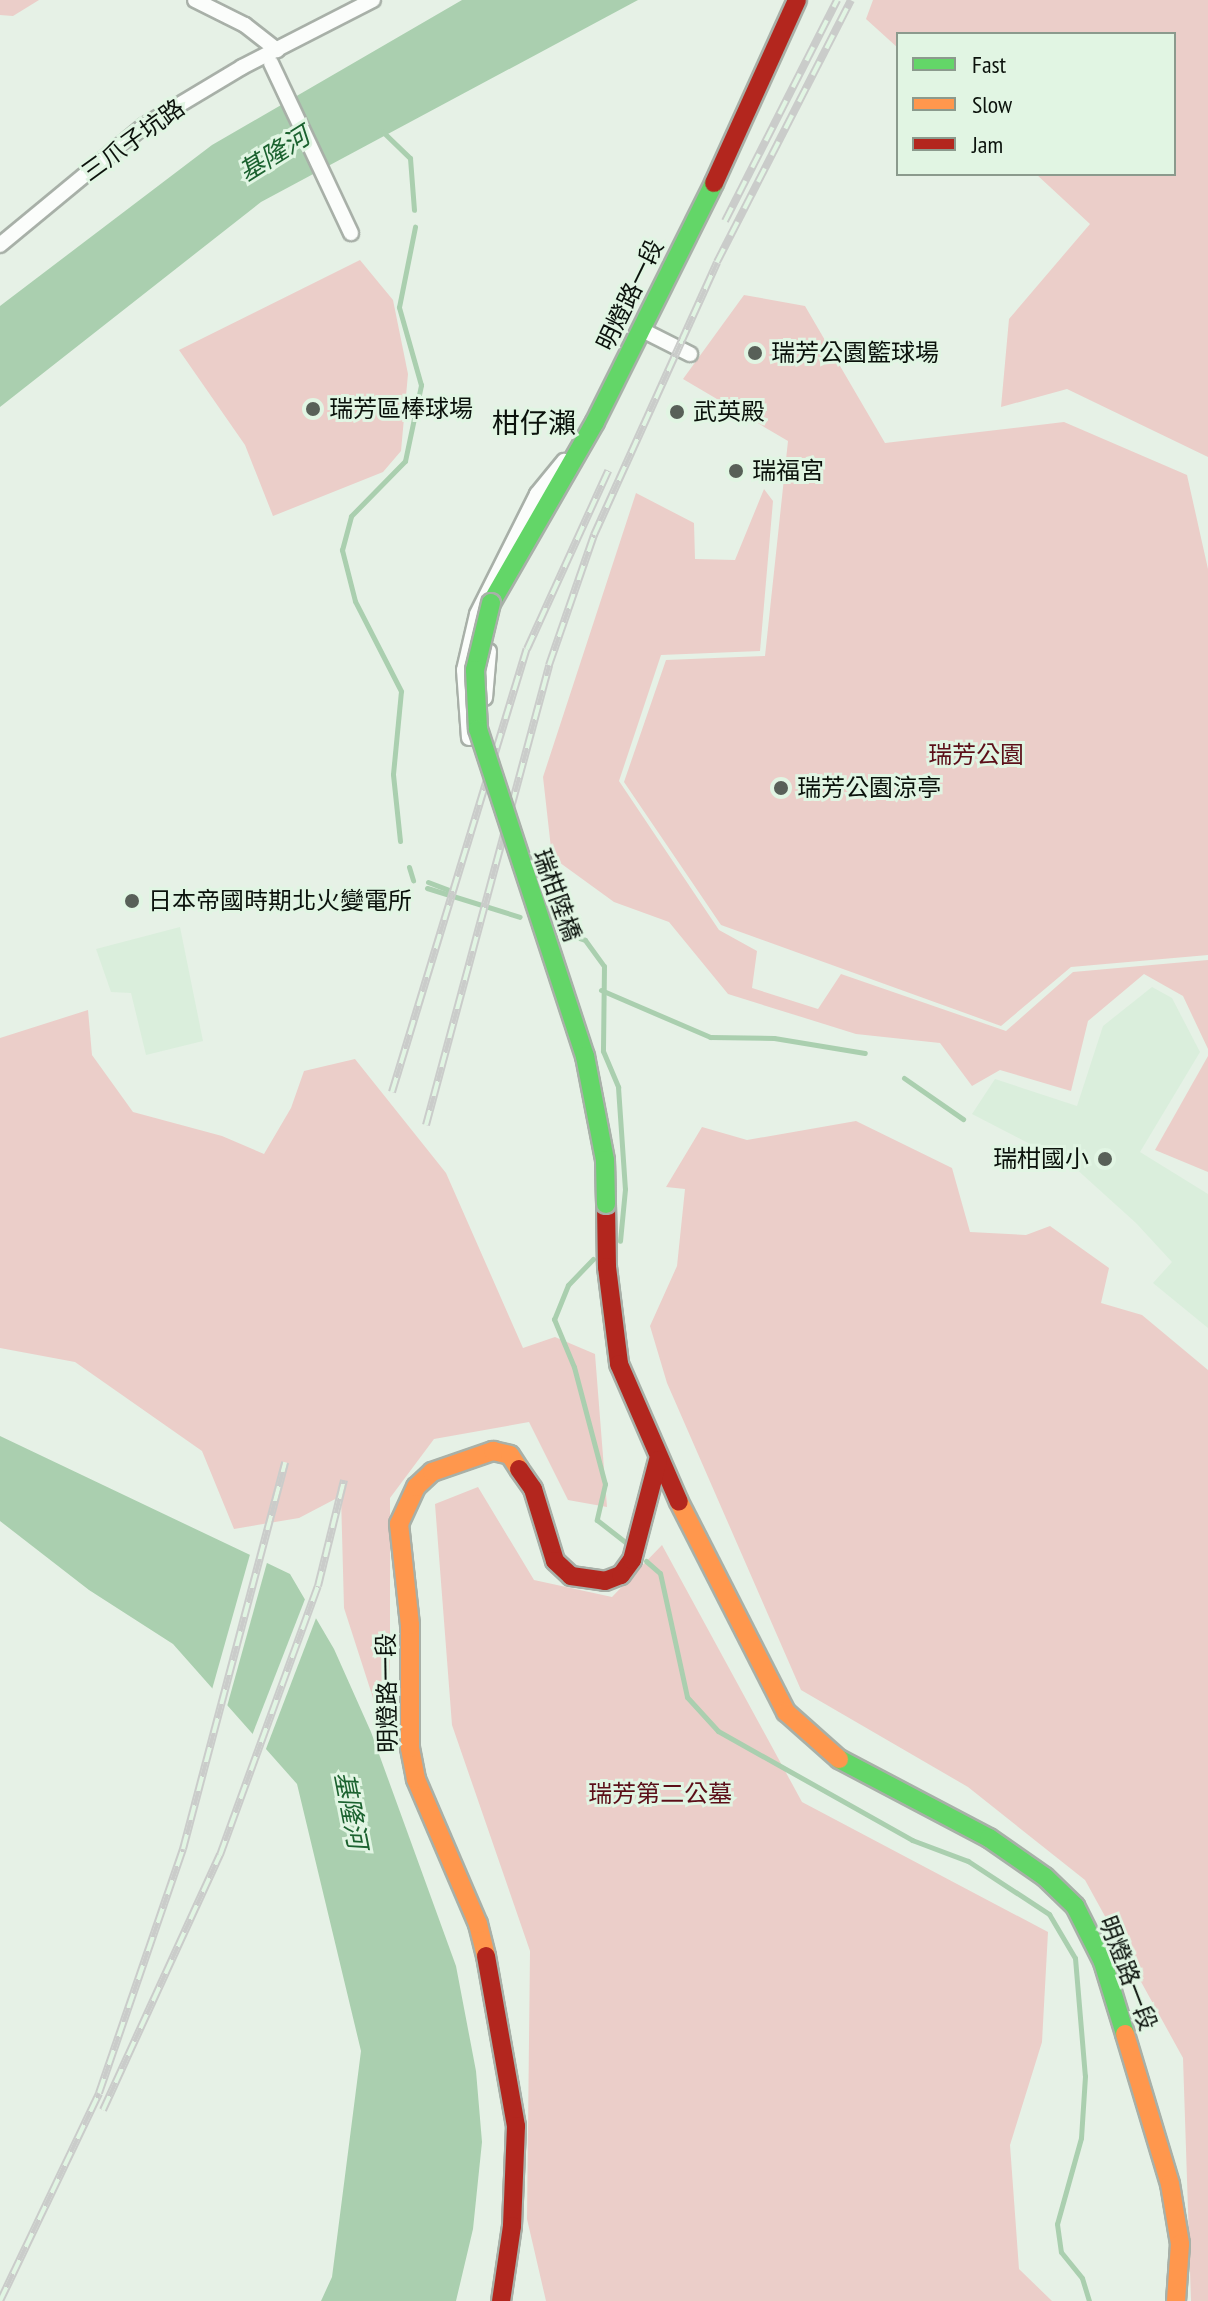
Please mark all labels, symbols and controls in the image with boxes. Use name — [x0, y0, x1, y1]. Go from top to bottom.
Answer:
legend — [896, 32, 1176, 176]
text: Fast — [972, 49, 1006, 80]
text: Slow — [972, 89, 1012, 120]
street label: 三爪子坑路 — [76, 93, 190, 187]
water label: 基隆河 — [233, 120, 315, 188]
text: Jam — [972, 129, 1003, 160]
street label: 明燈路一段 — [591, 235, 669, 355]
place label: 瑞芳公園籃球場 — [771, 339, 939, 367]
marker: 瑞芳公園籃球場 — [746, 344, 764, 362]
place label: 瑞芳區棒球場 — [329, 395, 473, 423]
place label: 武英殿 — [693, 398, 765, 426]
marker: 瑞芳區棒球場 — [304, 400, 322, 418]
marker: 武英殿 — [668, 403, 686, 421]
district label: 柑仔瀨 — [492, 406, 576, 440]
place label: 瑞福宮 — [752, 457, 824, 485]
marker: 瑞福宮 — [727, 462, 745, 480]
park label: 瑞芳公園 — [928, 741, 1024, 769]
place label: 瑞芳公園涼亭 — [797, 774, 941, 802]
marker: 瑞芳公園涼亭 — [772, 779, 790, 797]
street label: 瑞柑陸橋 — [527, 845, 587, 945]
place label: 日本帝國時期北火變電所 — [148, 887, 412, 915]
marker: 日本帝國時期北火變電所 — [123, 892, 141, 910]
place label: 瑞柑國小 — [993, 1145, 1089, 1173]
marker: 瑞柑國小 — [1096, 1150, 1114, 1168]
street label: 明燈路一段 — [372, 1633, 402, 1753]
water label: 基隆河 — [328, 1769, 374, 1851]
park label: 瑞芳第二公墓 — [588, 1780, 732, 1808]
street label: 明燈路一段 — [1093, 1912, 1163, 2034]

